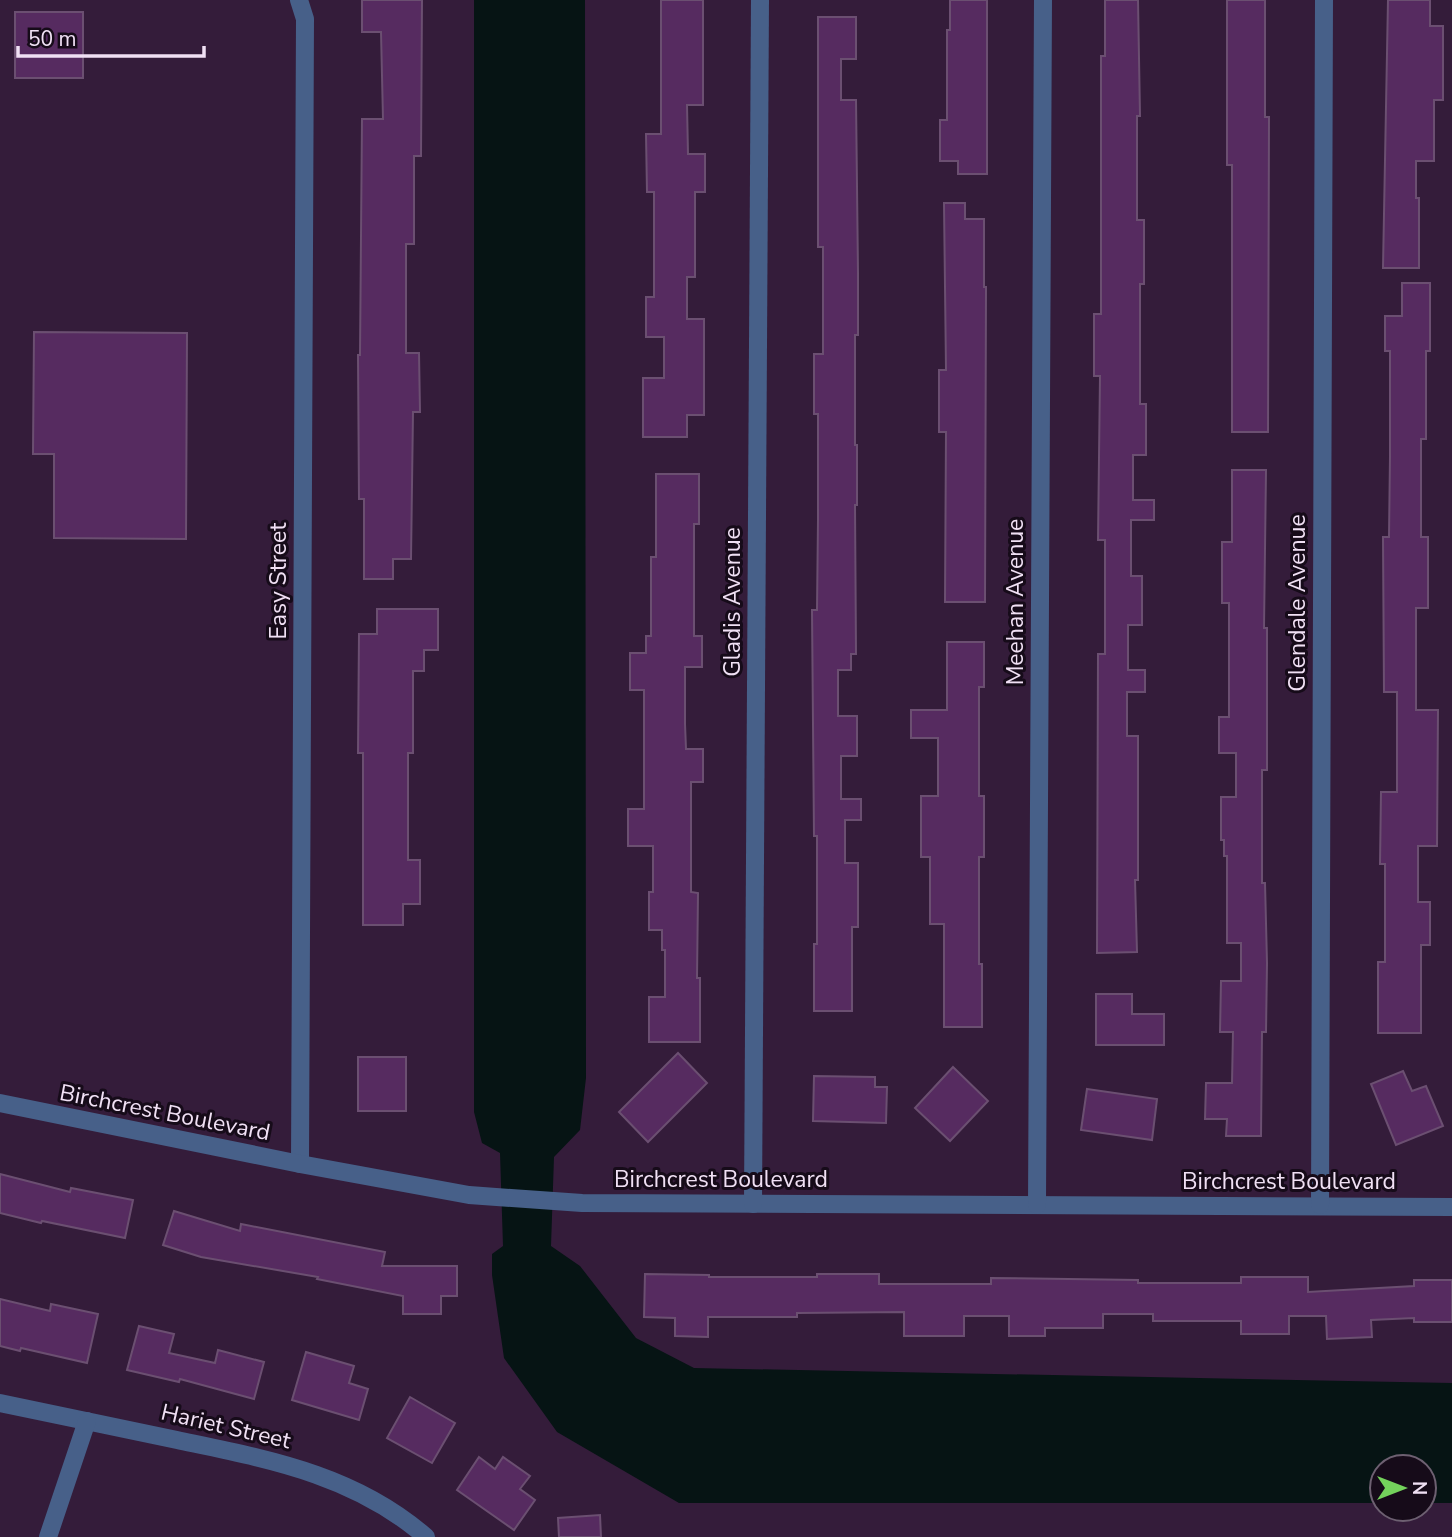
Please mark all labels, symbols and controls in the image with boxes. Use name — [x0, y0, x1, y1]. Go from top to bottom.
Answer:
scale bar — [18, 14, 203, 58]
text: 50 m — [28, 25, 77, 53]
street label: Glendale Avenue — [1282, 514, 1313, 692]
street label: Meehan Avenue — [1000, 519, 1031, 685]
street label: Easy Street — [263, 522, 294, 639]
street label: Gladis Avenue — [717, 527, 748, 677]
street label: Birchcrest Boulevard — [57, 1077, 273, 1148]
street label: Birchcrest Boulevard — [614, 1164, 828, 1195]
street label: Birchcrest Boulevard — [1182, 1166, 1396, 1197]
street label: Hariet Street — [158, 1397, 295, 1457]
north arrow — [1368, 1453, 1438, 1523]
text: N — [1406, 1481, 1432, 1495]

